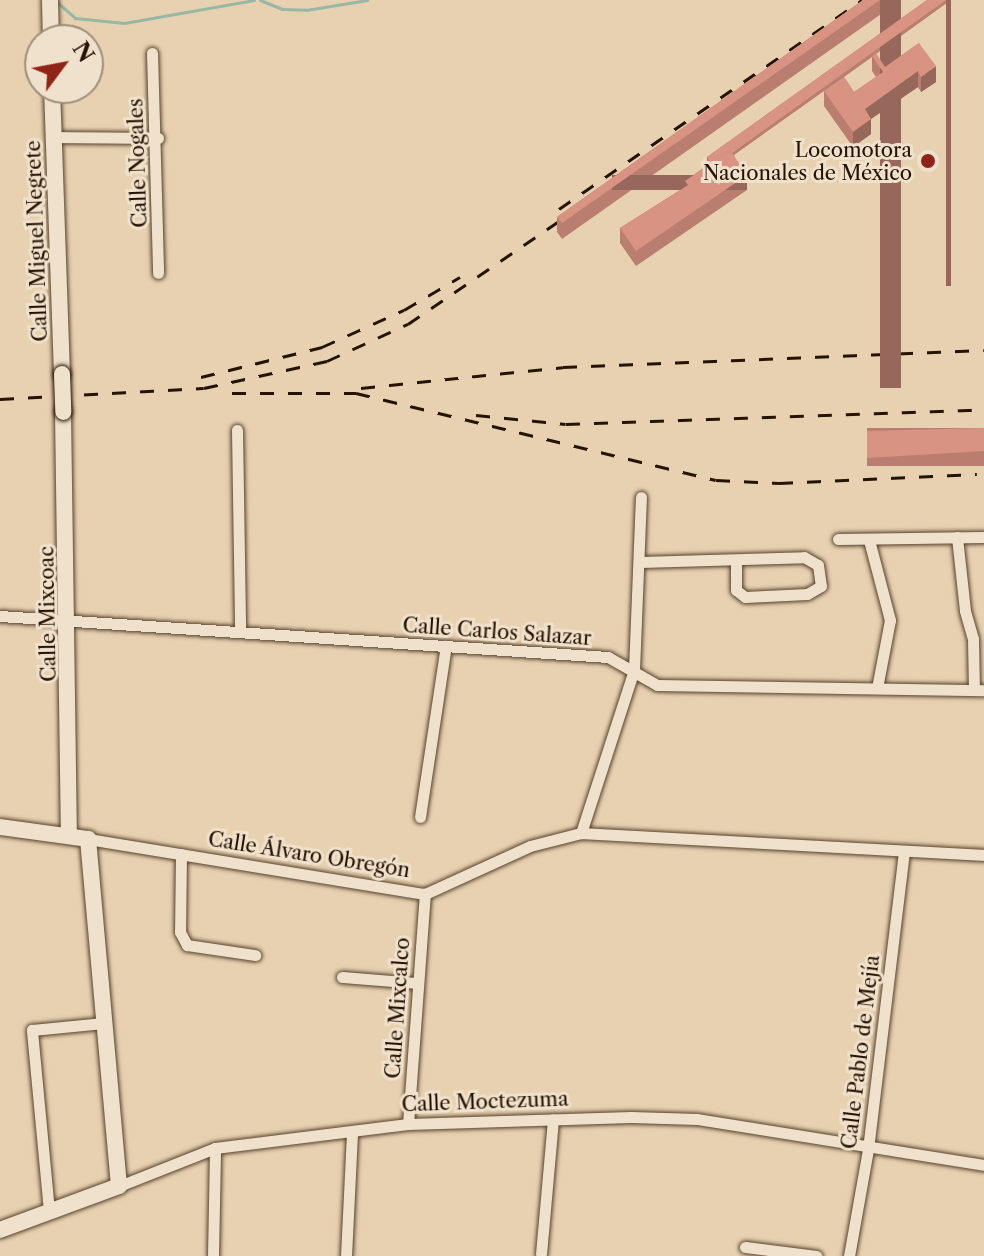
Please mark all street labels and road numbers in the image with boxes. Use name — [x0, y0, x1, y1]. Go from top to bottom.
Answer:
street label: Calle Nogales — [124, 98, 152, 228]
street label: Calle Miguel Negrete — [21, 140, 53, 342]
street label: Calle Mixcoac — [35, 546, 61, 682]
street label: Calle Carlos Salazar — [402, 613, 592, 651]
street label: Calle Álvaro Obregón — [206, 827, 412, 883]
street label: Calle Mixcalco — [381, 937, 415, 1079]
street label: Calle Pablo de Mejía — [837, 954, 885, 1150]
street label: Calle Moctezuma — [401, 1087, 569, 1117]

